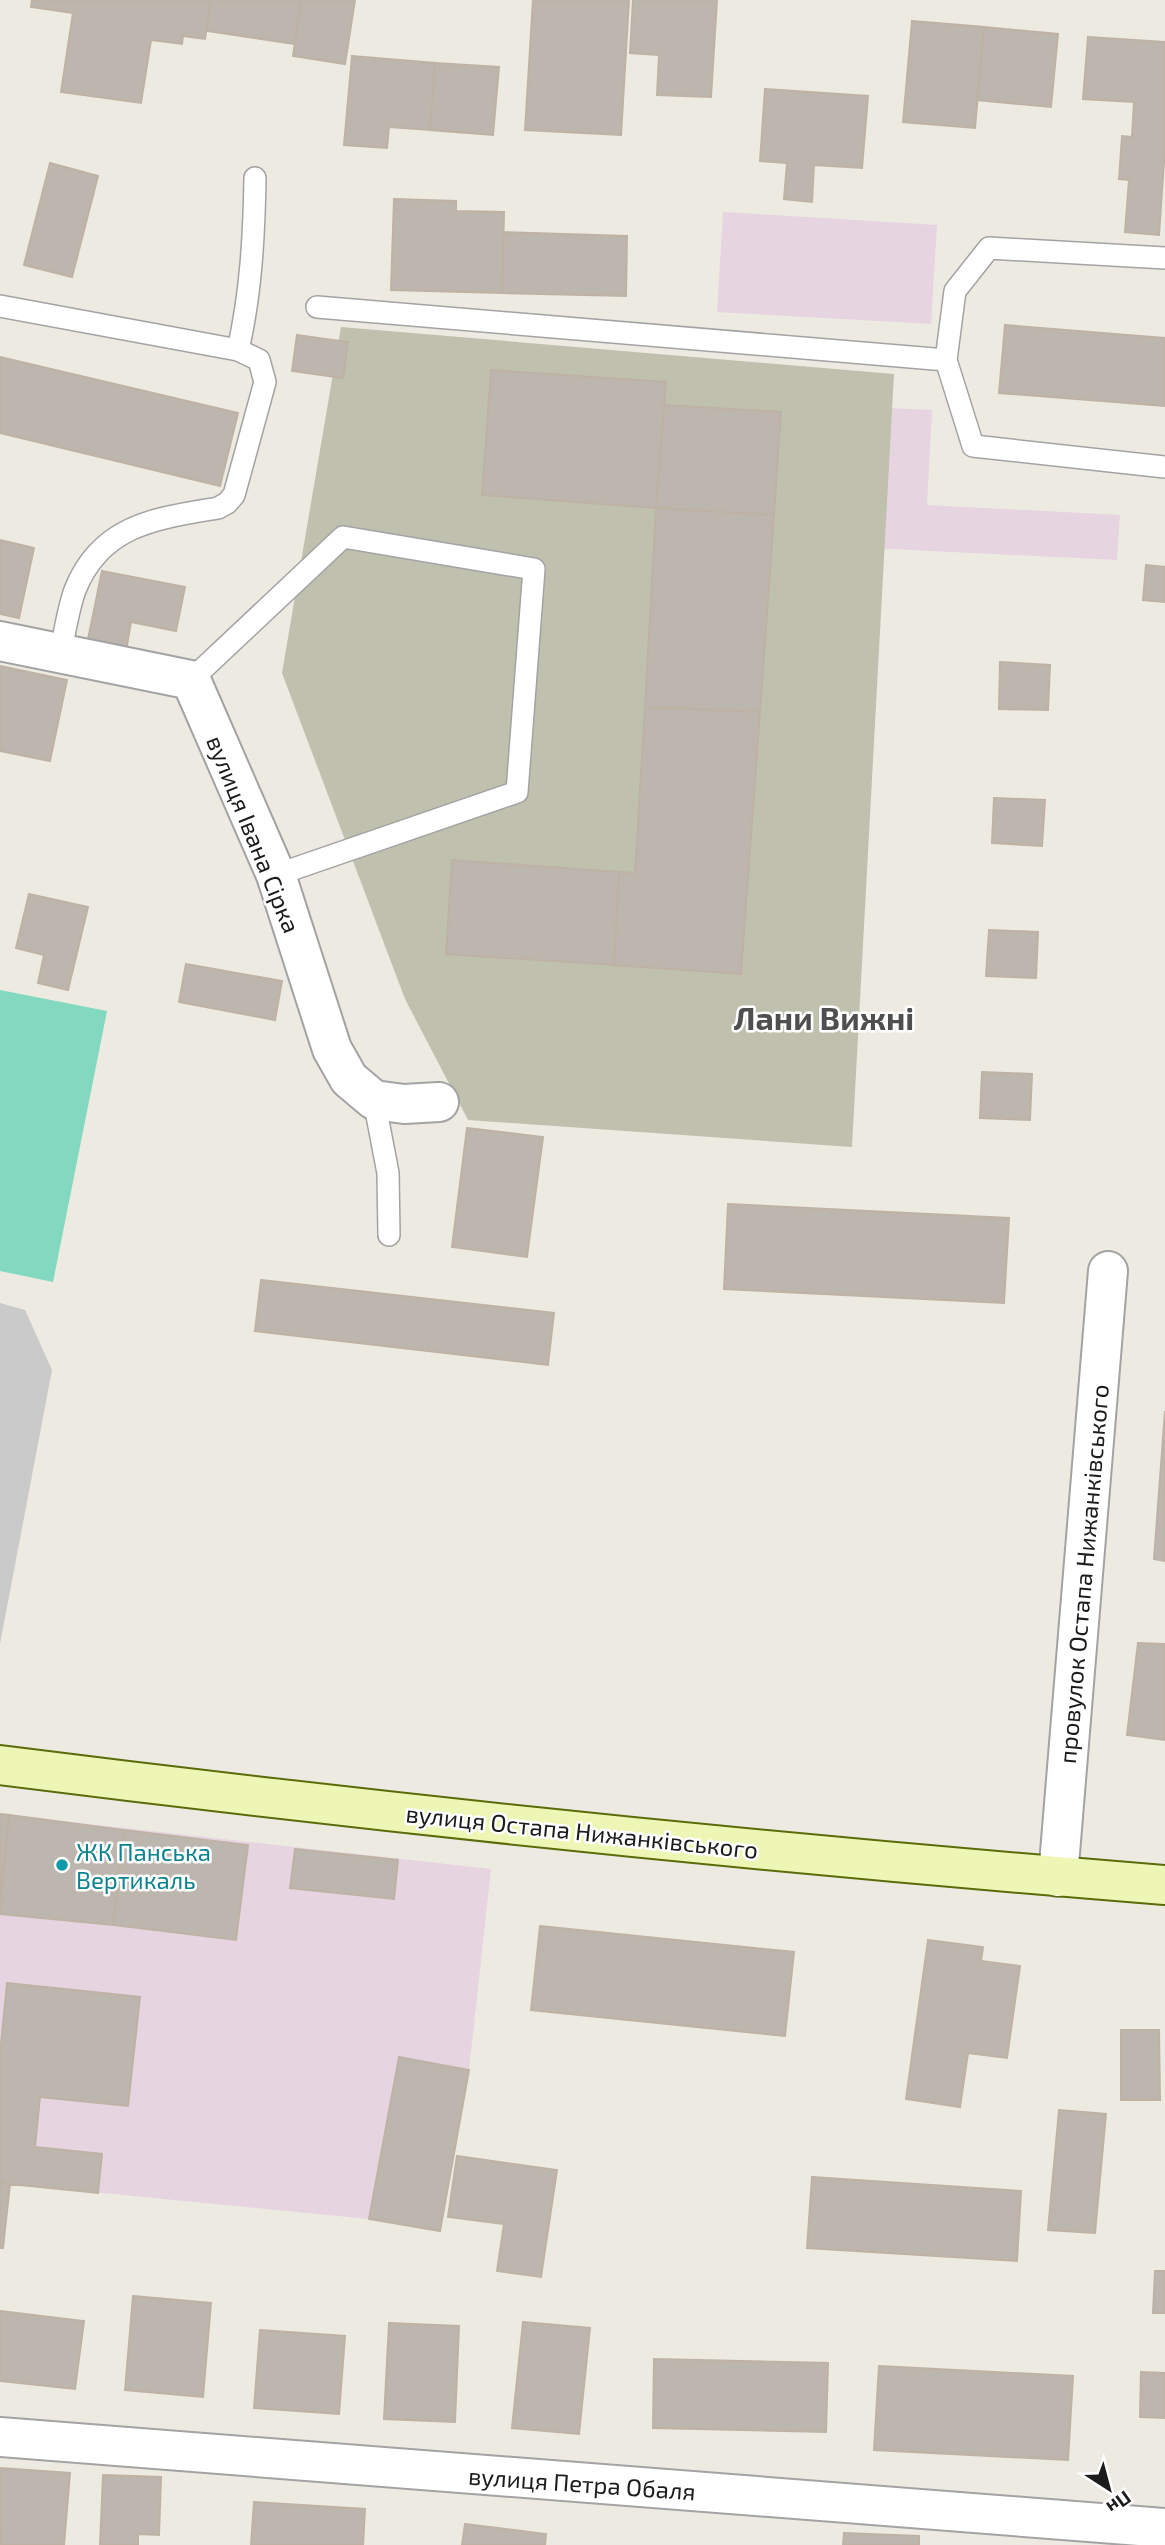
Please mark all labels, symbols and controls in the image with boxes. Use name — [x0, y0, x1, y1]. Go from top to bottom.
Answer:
street label: вулиця Івана Сірка — [200, 731, 307, 937]
district label: Лани Вижні — [734, 998, 914, 1036]
street label: провулок Остапа Нижанківського — [1052, 1383, 1115, 1765]
street label: вулиця Остапа Нижанківського — [404, 1798, 760, 1865]
place label: ЖК Панська Вертикаль — [76, 1837, 211, 1894]
marker: ЖК Панська Вертикаль — [54, 1857, 70, 1873]
north arrow — [1074, 2454, 1144, 2524]
street label: вулиця Петра Обаля — [467, 2461, 697, 2506]
text: Пн — [1103, 2487, 1136, 2520]

